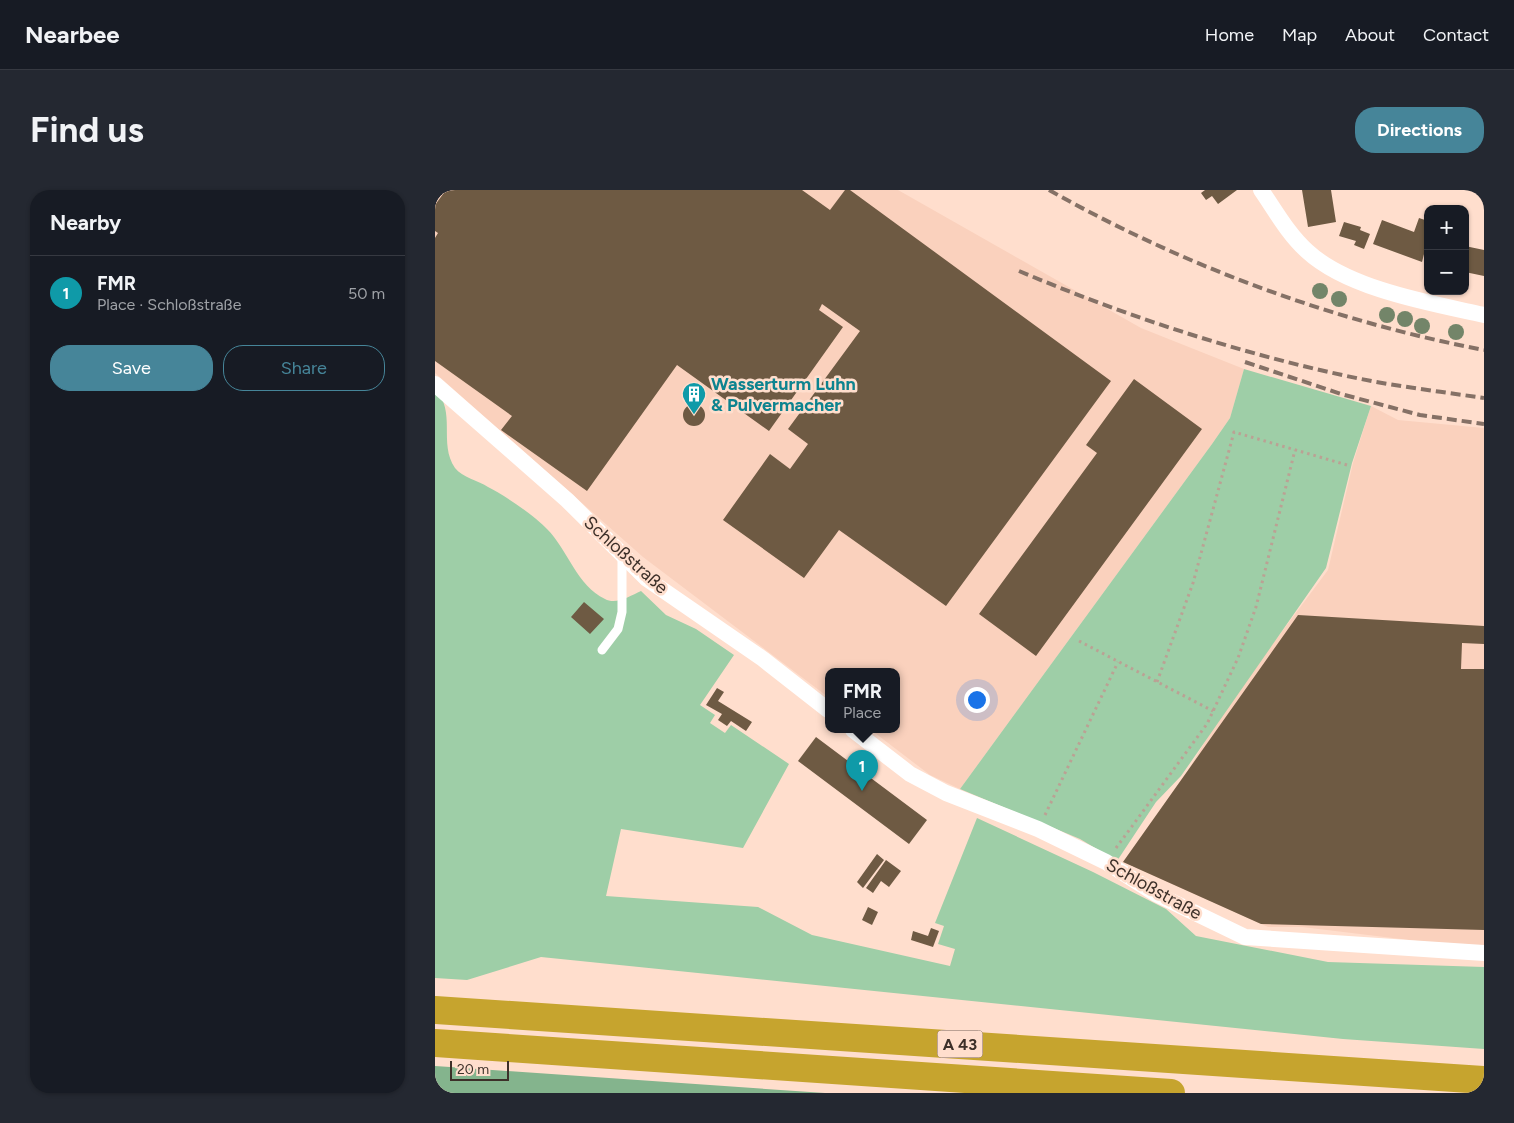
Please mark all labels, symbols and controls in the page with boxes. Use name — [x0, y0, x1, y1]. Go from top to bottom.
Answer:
text: Nearbee — [25, 20, 120, 49]
text: Home — [1205, 24, 1254, 46]
text: Map — [1282, 24, 1317, 46]
text: About — [1345, 24, 1395, 46]
text: Contact — [1423, 24, 1489, 46]
button: Directions — [1355, 107, 1484, 153]
text: Find us — [30, 109, 144, 151]
map controls — [1424, 205, 1469, 295]
button: + — [1424, 205, 1469, 250]
text: Nearby — [50, 210, 121, 235]
button: − — [1424, 250, 1469, 295]
text: FMR — [97, 272, 136, 295]
text: 1 — [63, 284, 69, 303]
text: 50 m — [348, 284, 385, 303]
text: Place · Schloßstraße — [97, 295, 241, 314]
button: Save — [50, 345, 213, 391]
button: Share — [223, 345, 385, 391]
place label: Wasserturm Luhn & Pulvermacher — [711, 373, 856, 416]
building icon: Wasserturm Luhn & Pulvermacher — [681, 381, 707, 415]
street label: Schloßstraße — [579, 511, 673, 599]
popup — [825, 668, 900, 733]
text: FMR — [843, 680, 882, 703]
your location — [964, 687, 990, 713]
text: Place — [843, 703, 881, 722]
pin: 1 — [846, 750, 878, 791]
street label: Schloßstraße — [1102, 854, 1206, 924]
road number: A 43 — [937, 1031, 983, 1058]
scale bar — [450, 1058, 509, 1081]
text: 20 m — [457, 1061, 489, 1078]

